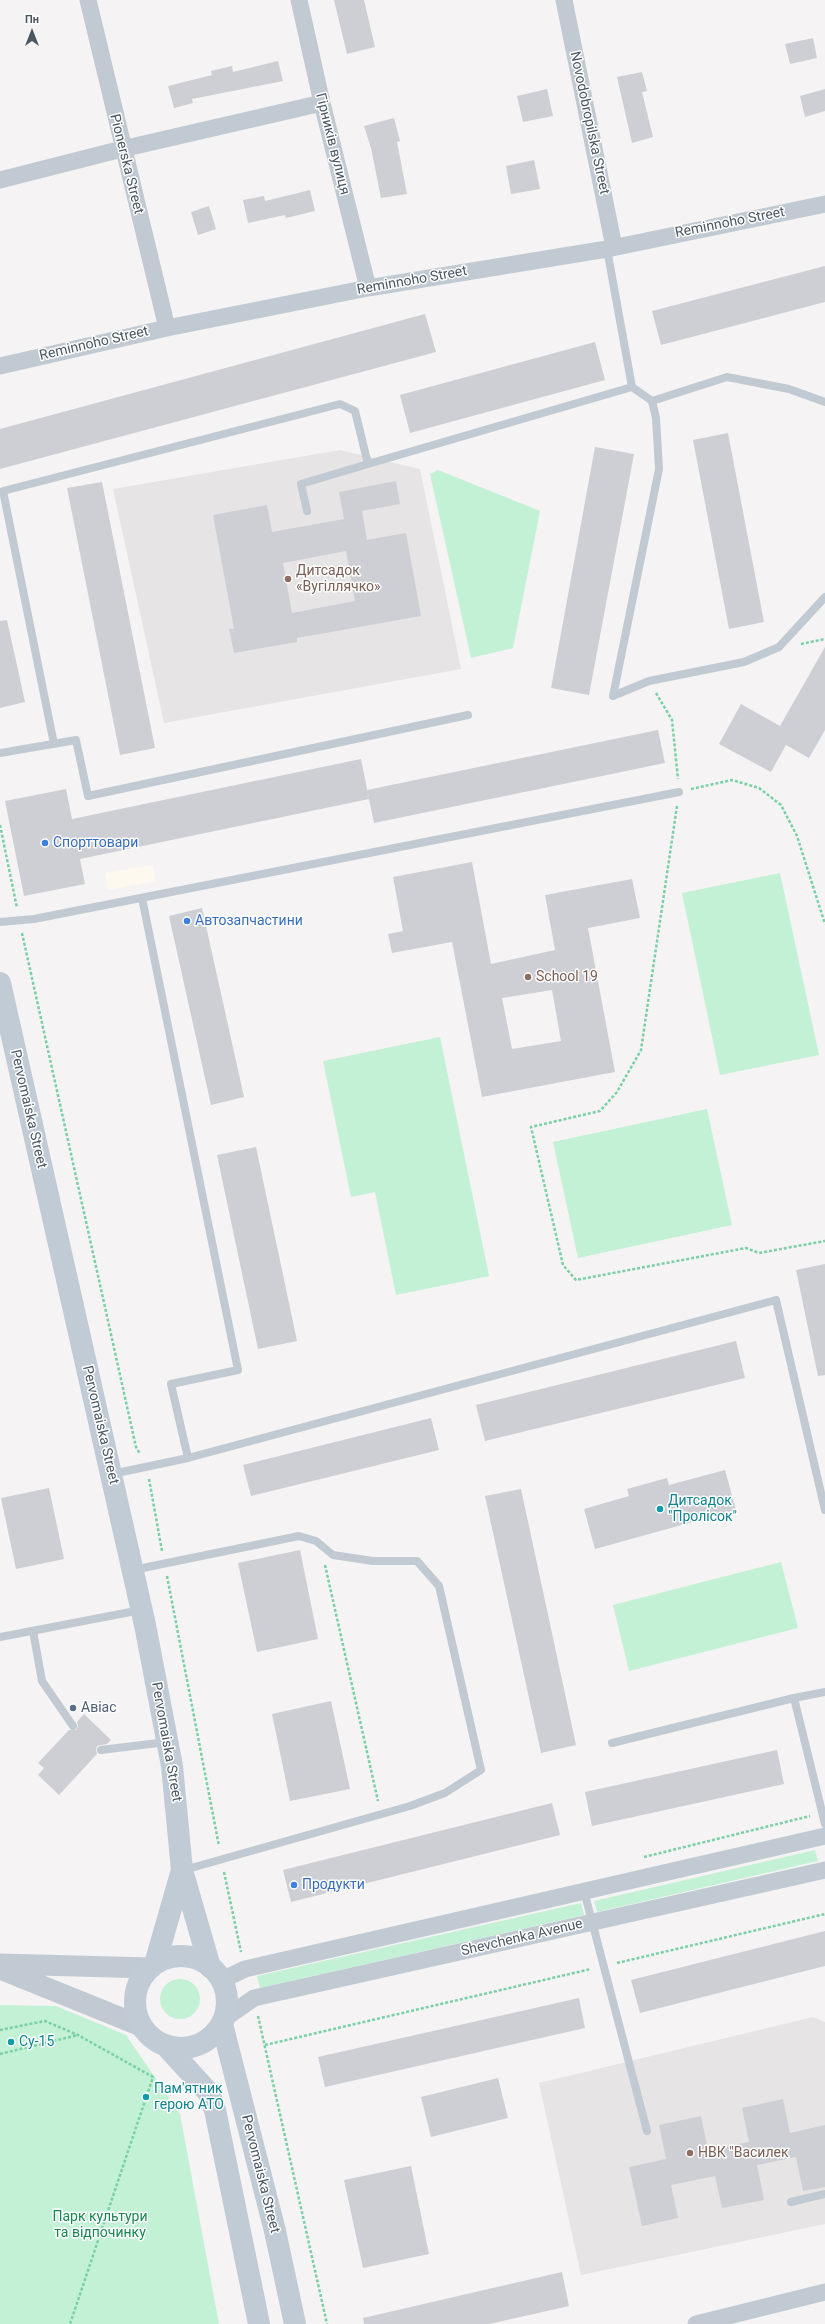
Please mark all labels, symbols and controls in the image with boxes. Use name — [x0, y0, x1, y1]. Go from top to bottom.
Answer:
north arrow — [12, 12, 52, 52]
text: Пн — [25, 13, 39, 26]
street label: Novodobropilska Street — [566, 50, 612, 196]
street label: Гірників вулиця — [311, 91, 353, 197]
street label: Pionerska Street — [105, 112, 147, 216]
street label: Reminnoho Street — [674, 204, 786, 242]
street label: Reminnoho Street — [356, 263, 468, 299]
street label: Reminnoho Street — [38, 323, 150, 365]
place label: Дитсадок «Вугіллячко» — [296, 563, 381, 596]
marker: Дитсадок «Вугіллячко» — [283, 574, 293, 584]
place label: Спорттовари — [53, 835, 138, 851]
marker: Спорттовари — [40, 838, 50, 848]
place label: Автозапчастини — [195, 913, 303, 929]
marker: Автозапчастини — [182, 916, 192, 926]
place label: School 19 — [536, 969, 598, 985]
marker: School 19 — [523, 972, 533, 982]
street label: Pervomaiska Street — [6, 1048, 50, 1170]
street label: Pervomaiska Street — [78, 1364, 122, 1486]
place label: Дитсадок "Пролісок" — [668, 1493, 737, 1526]
marker: Дитсадок "Пролісок" — [655, 1504, 665, 1514]
street label: Pervomaiska Street — [147, 1681, 185, 1803]
place label: Авіас — [81, 1700, 116, 1716]
marker: Авіас — [68, 1703, 78, 1713]
place label: Продукти — [302, 1877, 365, 1893]
marker: Продукти — [289, 1880, 299, 1890]
street label: Shevchenka Avenue — [460, 1916, 584, 1960]
place label: Су-15 — [19, 2034, 54, 2050]
marker: Су-15 — [6, 2037, 16, 2047]
place label: Пам'ятник герою АТО — [154, 2081, 224, 2114]
marker: Пам'ятник герою АТО — [141, 2092, 151, 2102]
street label: Pervomaiska Street — [237, 2113, 283, 2235]
place label: НВК "Василек — [698, 2145, 788, 2161]
marker: НВК "Василек — [685, 2148, 695, 2158]
park label: Парк культури та відпочинку — [52, 2209, 148, 2242]

